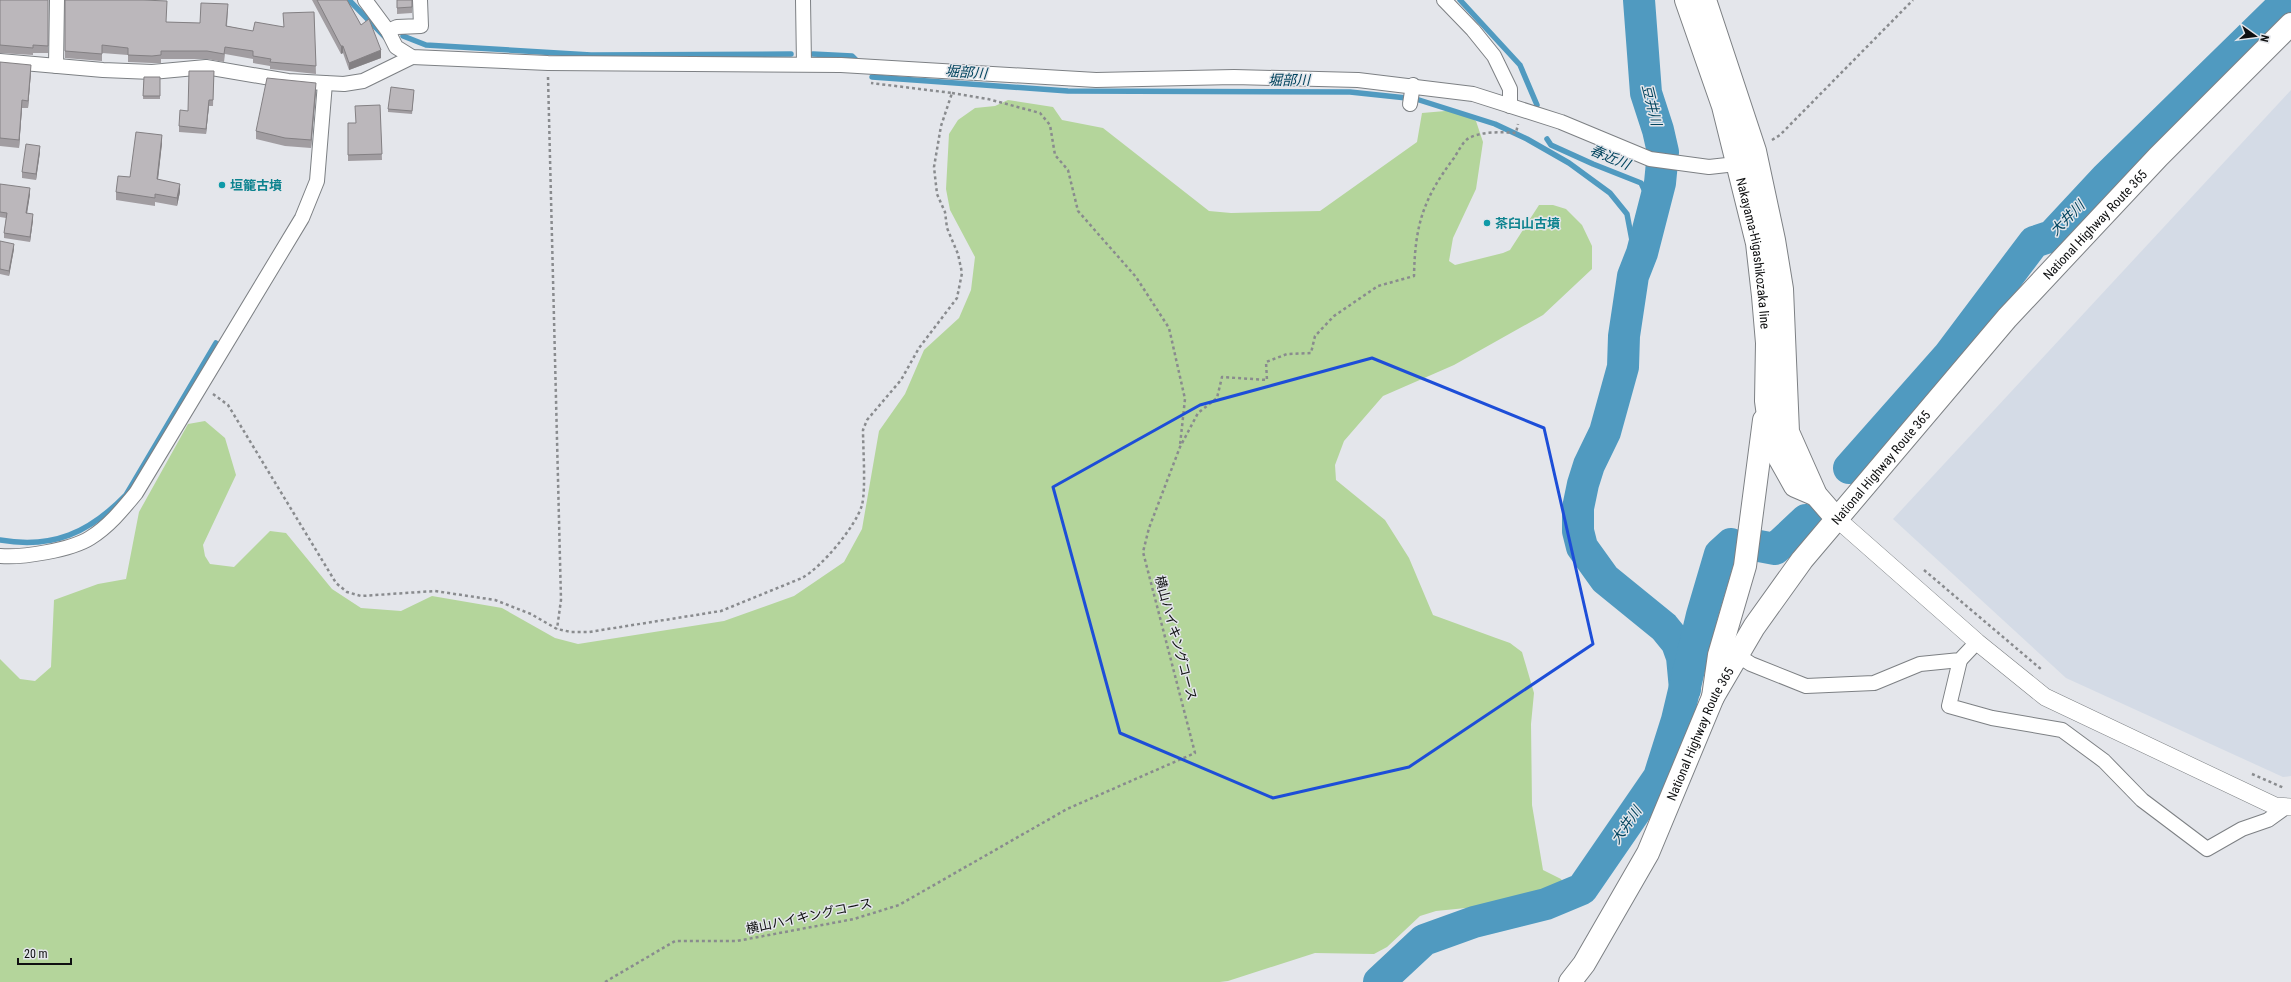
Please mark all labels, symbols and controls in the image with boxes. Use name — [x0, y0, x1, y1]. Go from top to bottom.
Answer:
north arrow — [2235, 16, 2275, 56]
text: N — [2257, 33, 2271, 43]
water label: 堀部川 — [944, 63, 990, 82]
water label: 堀部川 — [1268, 72, 1312, 88]
water label: 豆井川 — [1639, 83, 1665, 129]
water label: 春近川 — [1588, 141, 1634, 173]
street label: National Highway Route 365 — [2040, 166, 2150, 282]
street label: Nakayama-Higashikozaka line — [1734, 176, 1773, 330]
place label: 垣籠古墳 — [230, 178, 282, 193]
marker: 垣籠古墳 — [217, 180, 227, 190]
water label: 大井川 — [2046, 196, 2089, 239]
place label: 茶臼山古墳 — [1495, 216, 1560, 231]
marker: 茶臼山古墳 — [1482, 218, 1492, 228]
street label: National Highway Route 365 — [1828, 407, 1933, 527]
street label: 横山ハイキングコース — [1152, 574, 1200, 702]
street label: National Highway Route 365 — [1663, 664, 1736, 803]
water label: 大井川 — [1607, 802, 1646, 847]
street label: 横山ハイキングコース — [744, 895, 874, 937]
scale bar — [18, 940, 71, 966]
text: 20 m — [24, 947, 48, 961]

